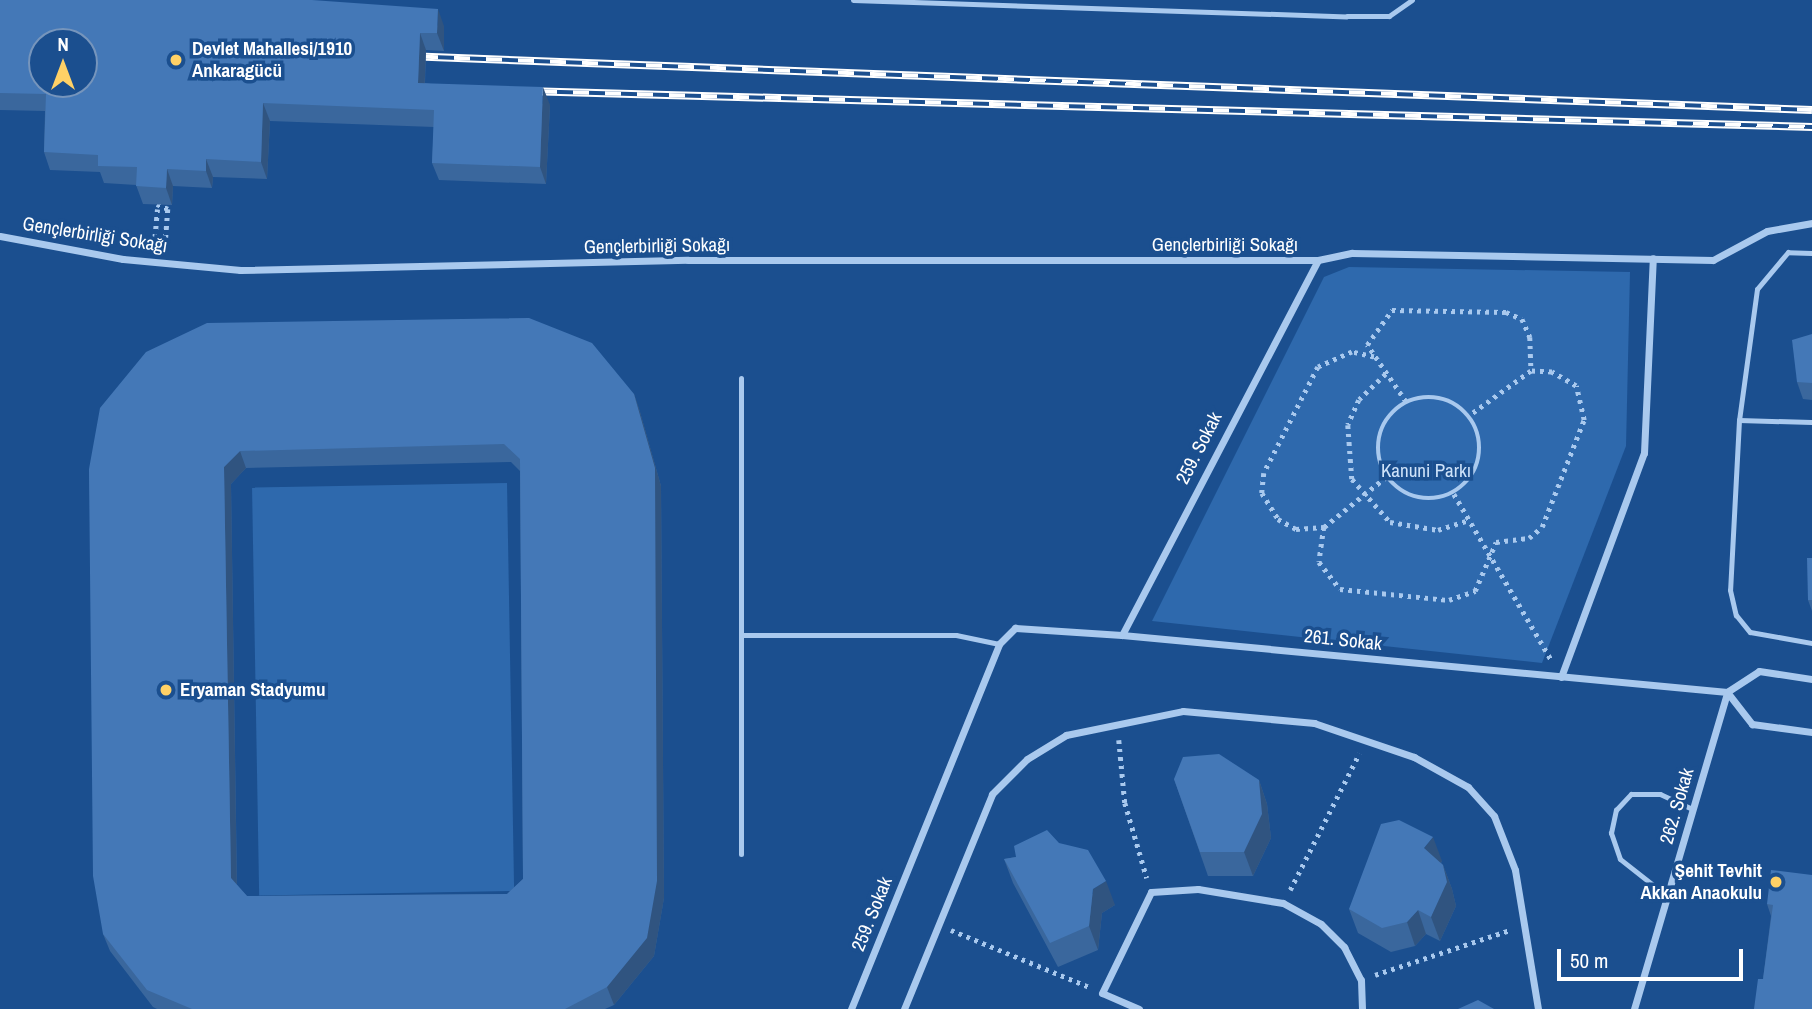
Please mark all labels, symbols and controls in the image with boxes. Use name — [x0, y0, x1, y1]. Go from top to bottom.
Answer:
north arrow — [28, 28, 98, 98]
text: N — [57, 31, 69, 57]
place label: Devlet Mahallesi/1910 Ankaragücü — [192, 38, 352, 82]
marker: Devlet Mahallesi/1910 Ankaragücü — [166, 50, 186, 70]
street label: Gençlerbirliği Sokağı — [21, 212, 169, 258]
street label: Gençlerbirliği Sokağı — [584, 233, 730, 259]
street label: Gençlerbirliği Sokağı — [1152, 234, 1298, 256]
street label: 259. Sokak — [1171, 408, 1227, 488]
park label: Kanuni Parkı — [1381, 460, 1471, 482]
street label: 261. Sokak — [1303, 625, 1383, 655]
place label: Eryaman Stadyumu — [180, 679, 325, 701]
marker: Eryaman Stadyumu — [158, 682, 174, 698]
street label: 262. Sokak — [1655, 765, 1699, 847]
place label: Şehit Tevhit Akkan Anaokulu — [1640, 860, 1762, 904]
street label: 259. Sokak — [847, 874, 897, 954]
marker: Şehit Tevhit Akkan Anaokulu — [1768, 874, 1784, 890]
scale bar — [1560, 936, 1745, 980]
text: 50 m — [1570, 946, 1608, 975]

